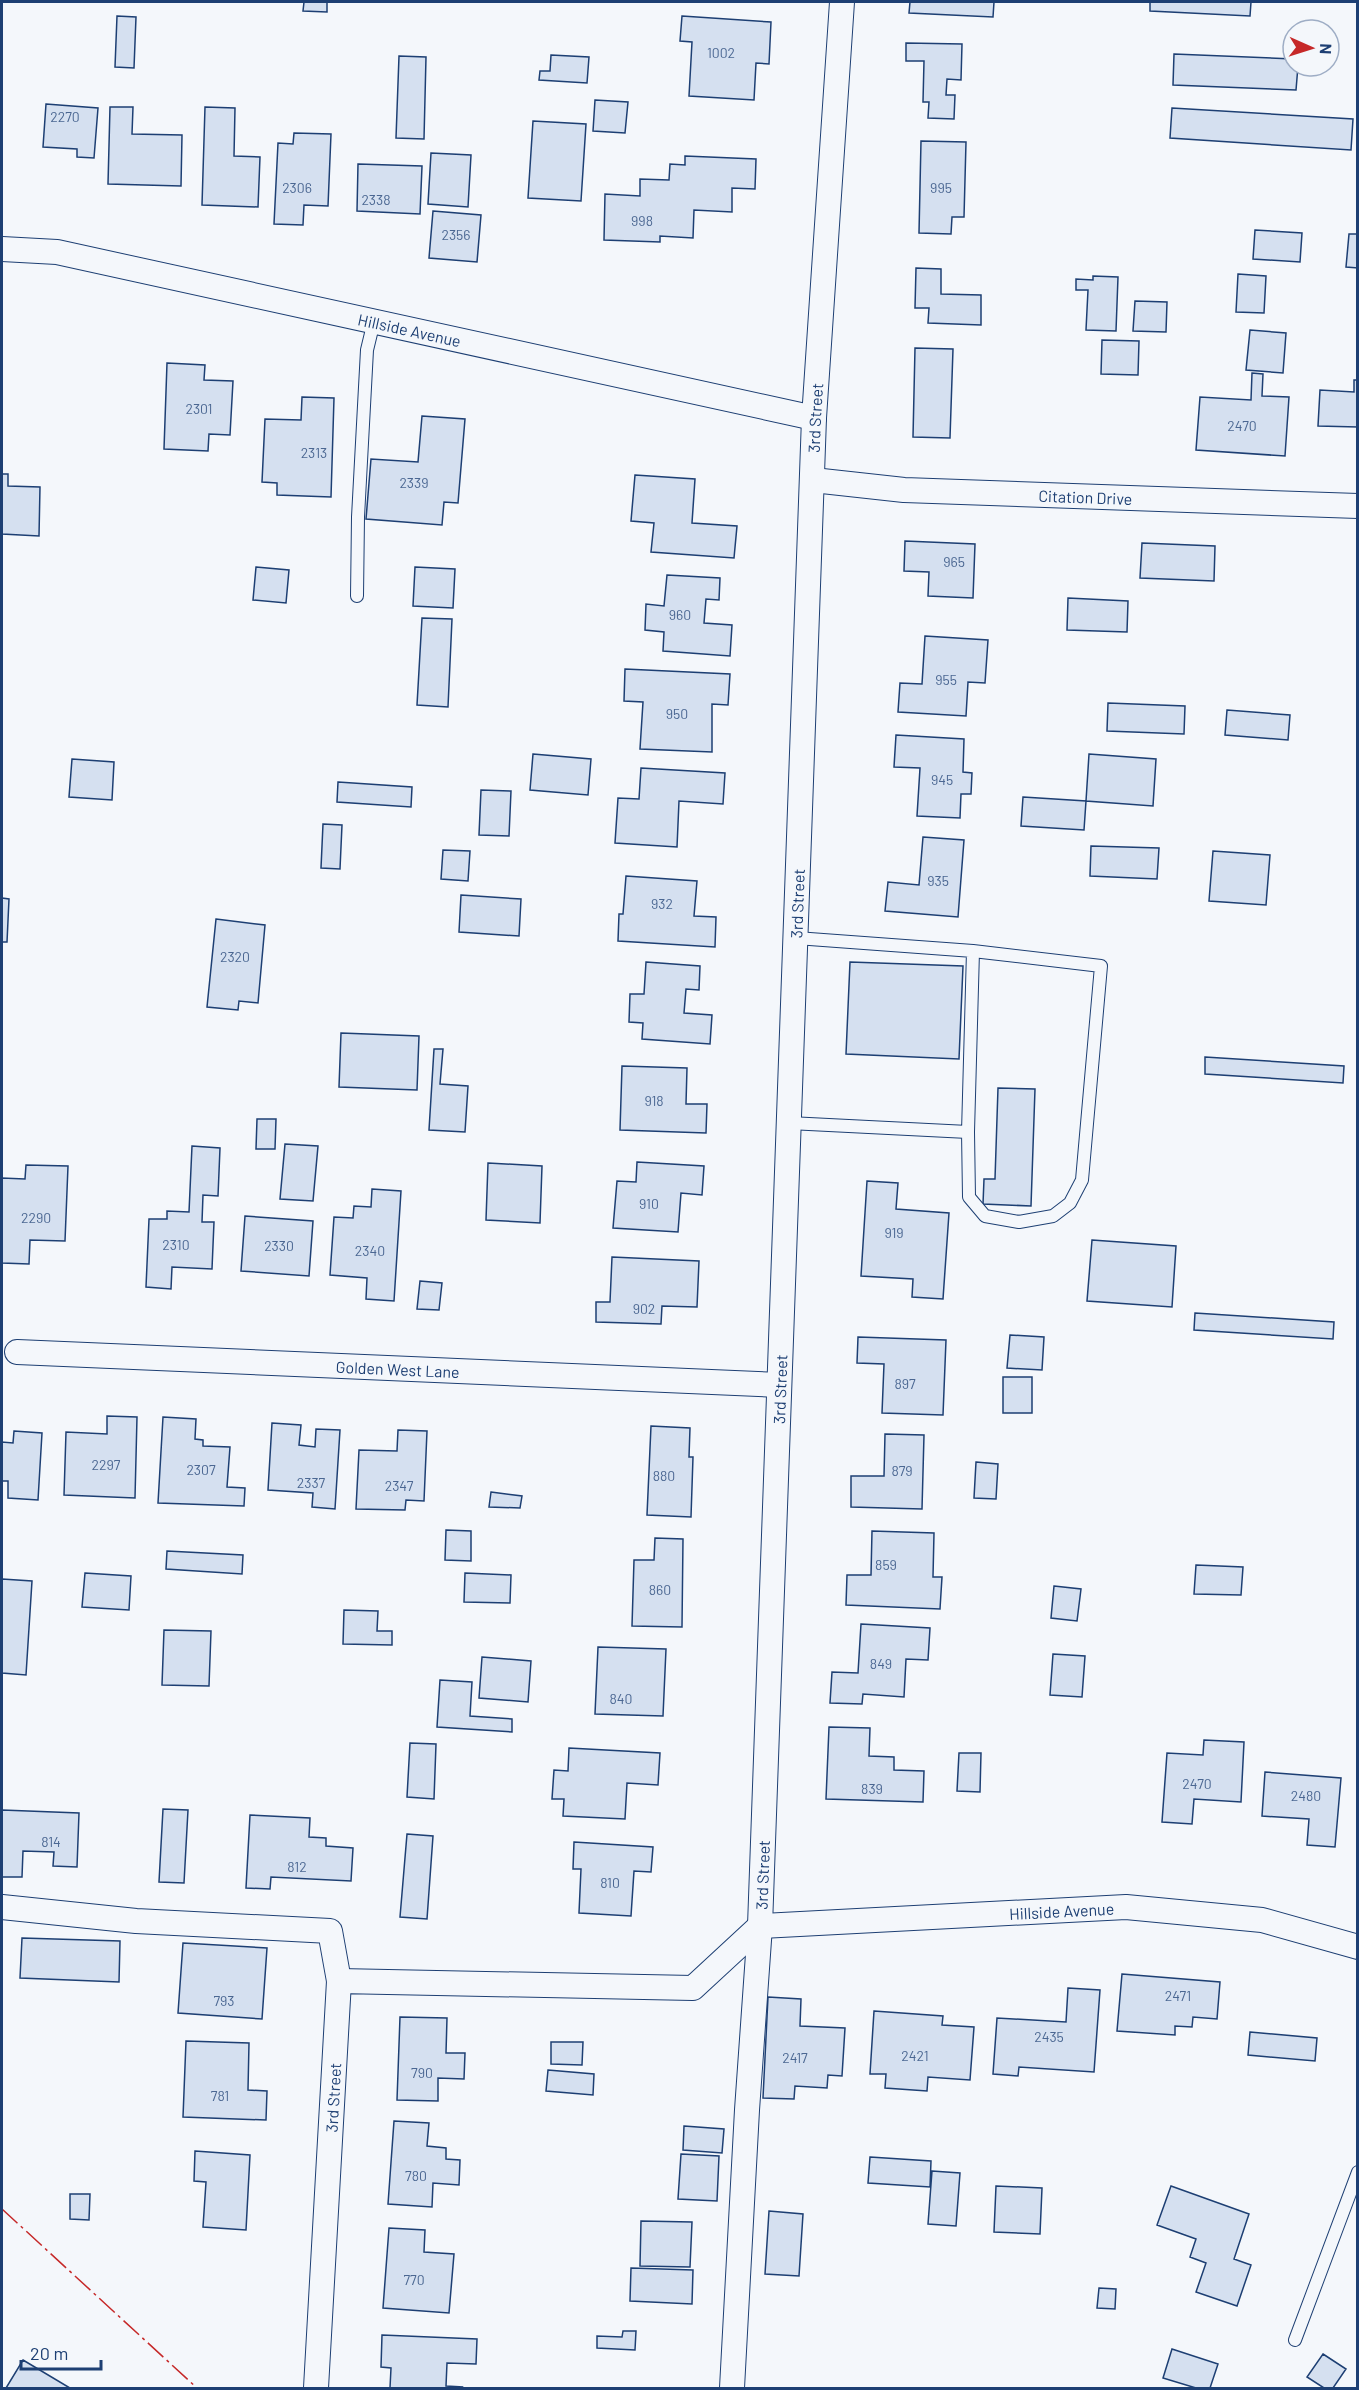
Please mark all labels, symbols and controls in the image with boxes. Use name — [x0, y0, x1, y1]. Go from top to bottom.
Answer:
north arrow — [1281, 18, 1341, 78]
text: N — [1317, 43, 1336, 55]
house number: 1002 — [707, 44, 735, 61]
house number: 2270 — [50, 108, 80, 125]
house number: 2306 — [282, 179, 312, 196]
house number: 995 — [930, 179, 952, 196]
house number: 2338 — [361, 191, 391, 208]
house number: 998 — [631, 212, 653, 229]
house number: 2356 — [441, 226, 471, 243]
street label: Hillside Avenue — [356, 309, 463, 350]
street label: 3rd Street — [803, 382, 826, 453]
house number: 2301 — [185, 400, 213, 417]
house number: 2470 — [1227, 417, 1257, 434]
house number: 2313 — [301, 444, 327, 461]
house number: 2339 — [399, 474, 429, 491]
street label: Citation Drive — [1038, 485, 1133, 508]
house number: 965 — [943, 553, 965, 570]
house number: 960 — [669, 606, 691, 623]
house number: 955 — [935, 671, 957, 688]
house number: 950 — [666, 705, 688, 722]
house number: 945 — [931, 771, 953, 788]
street label: 3rd Street — [786, 868, 807, 939]
house number: 935 — [927, 872, 949, 889]
house number: 932 — [651, 895, 673, 912]
house number: 2320 — [220, 948, 250, 965]
house number: 918 — [644, 1092, 664, 1109]
house number: 910 — [639, 1195, 659, 1212]
house number: 2290 — [21, 1209, 51, 1226]
house number: 919 — [884, 1224, 904, 1241]
house number: 2310 — [162, 1236, 190, 1253]
house number: 2330 — [264, 1237, 294, 1254]
house number: 2340 — [355, 1242, 385, 1259]
house number: 902 — [633, 1300, 655, 1317]
street label: 3rd Street — [768, 1354, 790, 1424]
street label: Golden West Lane — [335, 1356, 460, 1381]
house number: 897 — [894, 1375, 916, 1392]
house number: 2297 — [92, 1456, 121, 1473]
house number: 2307 — [186, 1461, 216, 1478]
house number: 879 — [891, 1462, 913, 1479]
house number: 880 — [653, 1467, 675, 1484]
house number: 2337 — [297, 1474, 326, 1491]
house number: 2347 — [385, 1477, 414, 1494]
house number: 859 — [875, 1556, 897, 1573]
house number: 860 — [649, 1581, 671, 1598]
house number: 849 — [870, 1655, 892, 1672]
house number: 840 — [610, 1690, 632, 1707]
house number: 2470 — [1182, 1775, 1212, 1792]
house number: 839 — [861, 1780, 883, 1797]
house number: 2480 — [1291, 1787, 1321, 1804]
house number: 814 — [41, 1833, 61, 1850]
street label: 3rd Street — [751, 1840, 773, 1910]
house number: 812 — [287, 1858, 307, 1875]
house number: 810 — [600, 1874, 620, 1891]
street label: Hillside Avenue — [1009, 1898, 1115, 1923]
house number: 2471 — [1165, 1987, 1191, 2004]
house number: 793 — [213, 1992, 235, 2009]
house number: 2435 — [1034, 2028, 1064, 2045]
house number: 2421 — [901, 2047, 929, 2064]
house number: 2417 — [782, 2049, 808, 2066]
street label: 3rd Street — [321, 2062, 344, 2133]
house number: 790 — [411, 2064, 433, 2081]
house number: 781 — [211, 2087, 229, 2104]
house number: 780 — [405, 2167, 427, 2184]
house number: 770 — [403, 2271, 425, 2288]
scale bar — [21, 2333, 100, 2371]
text: 20 m — [30, 2342, 68, 2364]

